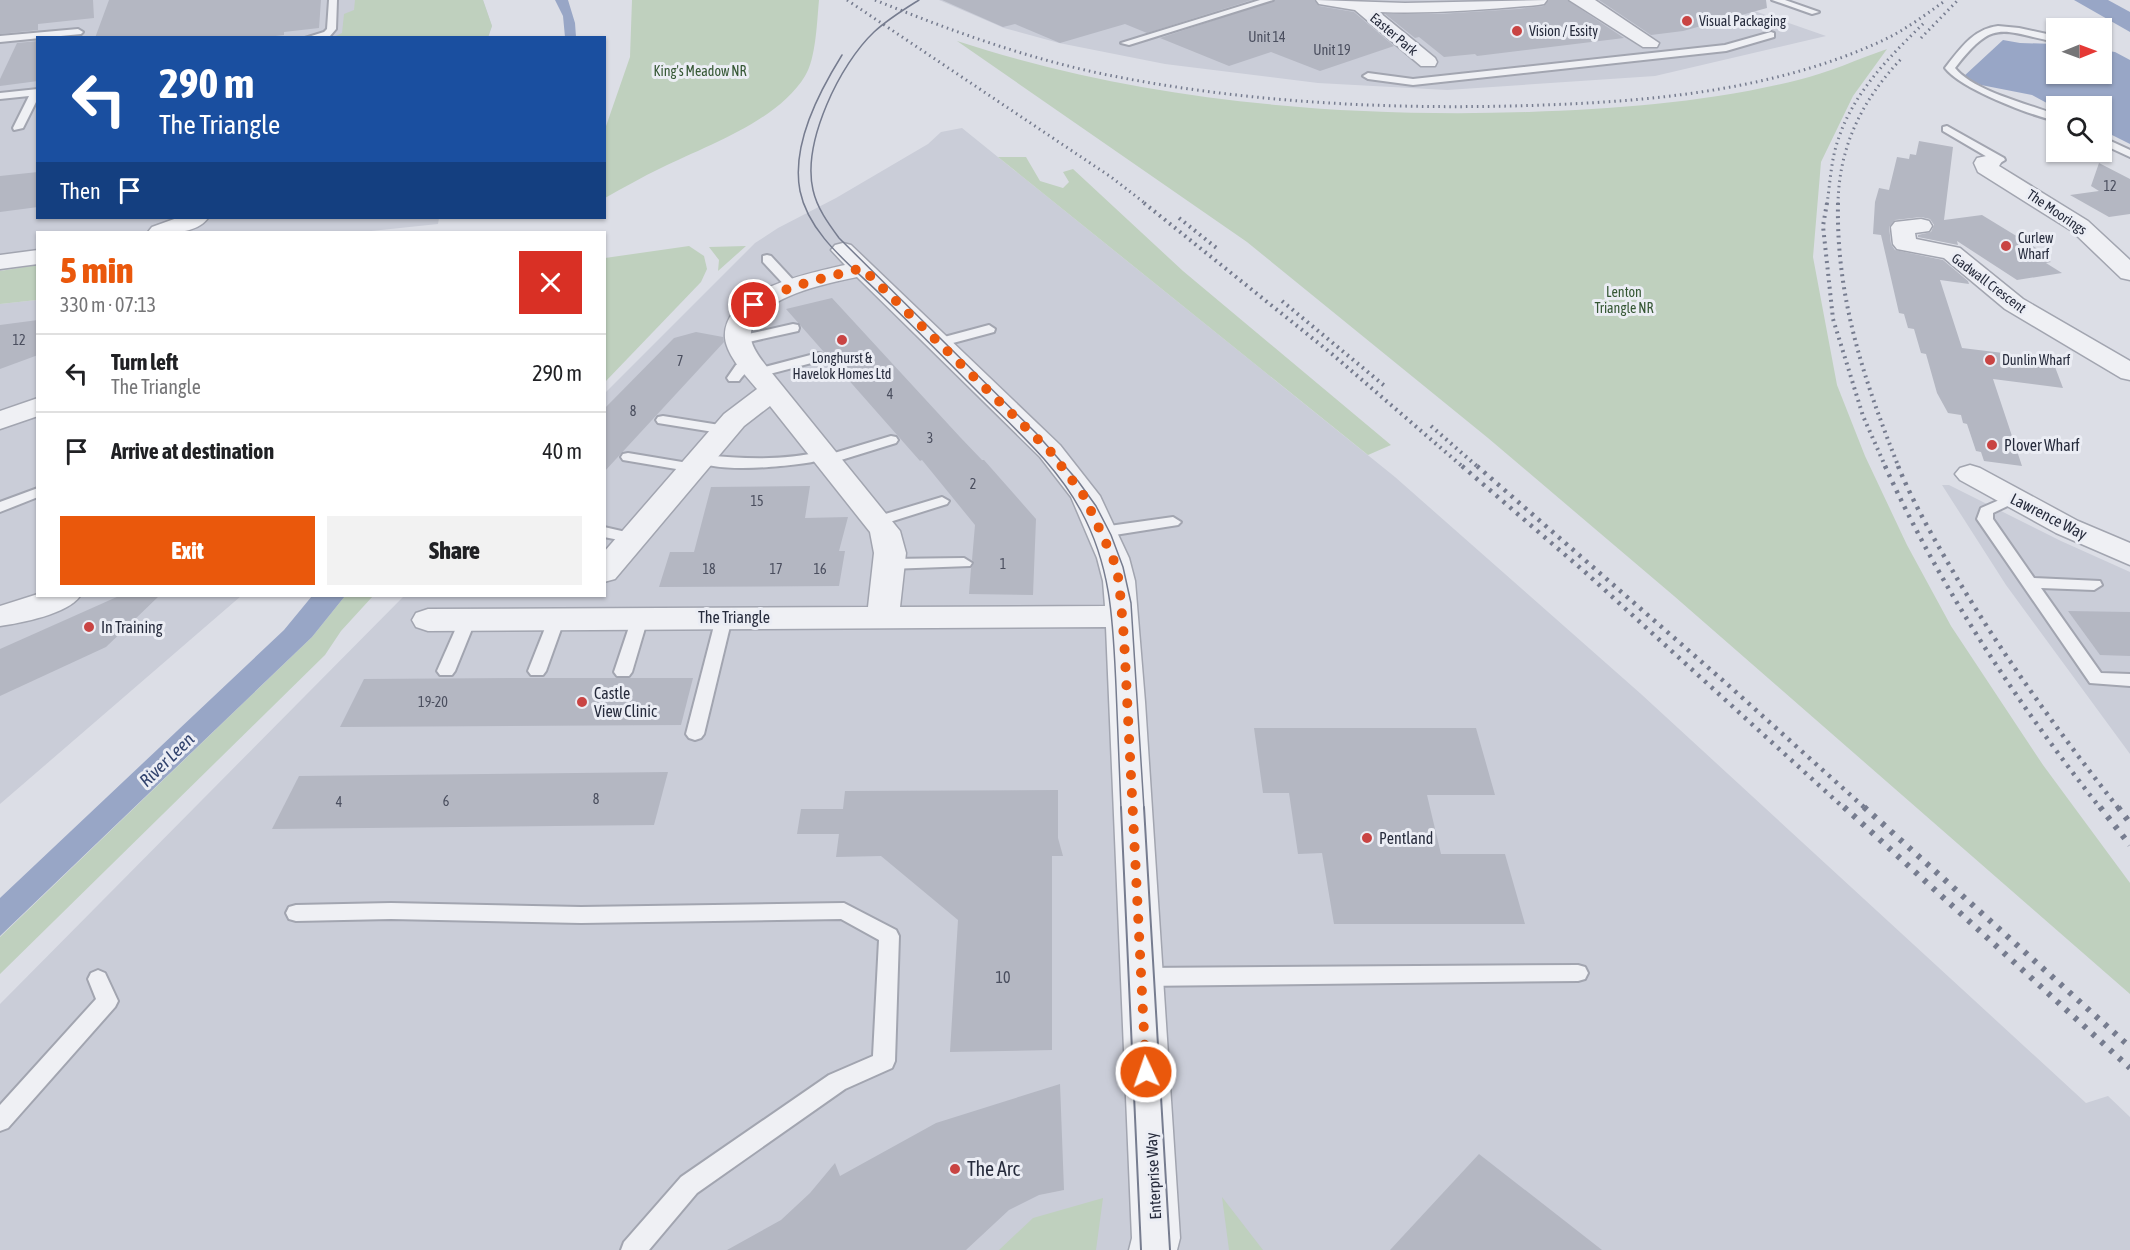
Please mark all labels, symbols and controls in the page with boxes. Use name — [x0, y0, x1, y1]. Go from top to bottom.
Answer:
street label: Easter Park — [1367, 10, 1421, 58]
place label: Visual Packaging — [1699, 13, 1786, 29]
marker: Visual Packaging — [1680, 14, 1694, 28]
north arrow — [2046, 18, 2112, 84]
map controls — [2046, 18, 2112, 162]
place label: Vision / Essity — [1529, 23, 1598, 39]
marker: Vision / Essity — [1510, 24, 1524, 38]
house number: Unit 14 — [1248, 29, 1286, 45]
house number: Unit 19 — [1313, 42, 1351, 58]
text: 290 m — [159, 59, 254, 107]
icon: left — [60, 60, 138, 138]
park label: King's Meadow NR — [654, 63, 746, 79]
button: search — [2046, 96, 2112, 162]
text: The Triangle — [159, 109, 280, 140]
icon: arrive — [113, 174, 146, 207]
text: Then — [60, 178, 101, 204]
house number: 12 — [2103, 178, 2117, 194]
street label: The Moorings — [2024, 186, 2090, 238]
place label: Curlew Wharf — [2018, 230, 2054, 262]
marker: Curlew Wharf — [1999, 239, 2013, 253]
text: 5 min — [60, 249, 134, 291]
street label: Gadwall Crescent — [1949, 250, 2029, 316]
button: close — [519, 251, 582, 314]
pin — [728, 279, 779, 330]
park label: Lenton Triangle NR — [1594, 284, 1654, 316]
icon: arrive — [737, 288, 770, 321]
text: 330 m · 07:13 — [60, 293, 156, 316]
house number: 12 — [12, 332, 26, 348]
marker: Longhurst & Havelok Homes Ltd — [835, 333, 849, 347]
text: Turn left — [111, 349, 178, 375]
place label: Longhurst & Havelok Homes Ltd — [793, 350, 891, 382]
place label: Dunlin Wharf — [2002, 352, 2070, 368]
house number: 7 — [677, 353, 683, 369]
marker: Dunlin Wharf — [1983, 353, 1997, 367]
icon: left — [60, 357, 93, 390]
text: 290 m — [532, 360, 582, 386]
text: The Triangle — [111, 375, 201, 398]
house number: 4 — [887, 386, 894, 402]
house number: 8 — [630, 403, 637, 419]
house number: 3 — [927, 430, 933, 446]
icon: arrive — [60, 435, 93, 468]
place label: Plover Wharf — [2004, 436, 2080, 454]
text: Arrive at destination — [111, 438, 274, 464]
text: 40 m — [542, 438, 582, 464]
marker: Plover Wharf — [1985, 438, 1999, 452]
house number: 2 — [970, 476, 976, 492]
street label: Lawrence Way — [2007, 489, 2091, 544]
house number: 15 — [750, 493, 764, 509]
button: Exit — [60, 516, 315, 585]
button: Share — [327, 516, 582, 585]
house number: 1 — [1000, 556, 1006, 572]
house number: 18 — [702, 561, 716, 577]
house number: 17 — [769, 561, 783, 577]
house number: 16 — [813, 561, 827, 577]
street label: The Triangle — [698, 608, 770, 627]
place label: In Training — [101, 618, 163, 637]
marker: In Training — [82, 620, 96, 634]
place label: Castle View Clinic — [594, 684, 657, 720]
house number: 19-20 — [418, 694, 448, 710]
marker: Castle View Clinic — [575, 695, 589, 709]
water label: River Leen — [135, 728, 199, 791]
house number: 8 — [593, 791, 600, 807]
house number: 6 — [443, 793, 450, 809]
house number: 4 — [336, 794, 343, 810]
place label: Pentland — [1379, 829, 1433, 847]
marker: Pentland — [1360, 831, 1374, 845]
house number: 10 — [995, 968, 1011, 986]
position arrow — [1114, 1040, 1178, 1104]
street label: Enterprise Way — [1142, 1132, 1165, 1220]
place label: The Arc — [967, 1157, 1021, 1180]
marker: The Arc — [948, 1162, 962, 1176]

